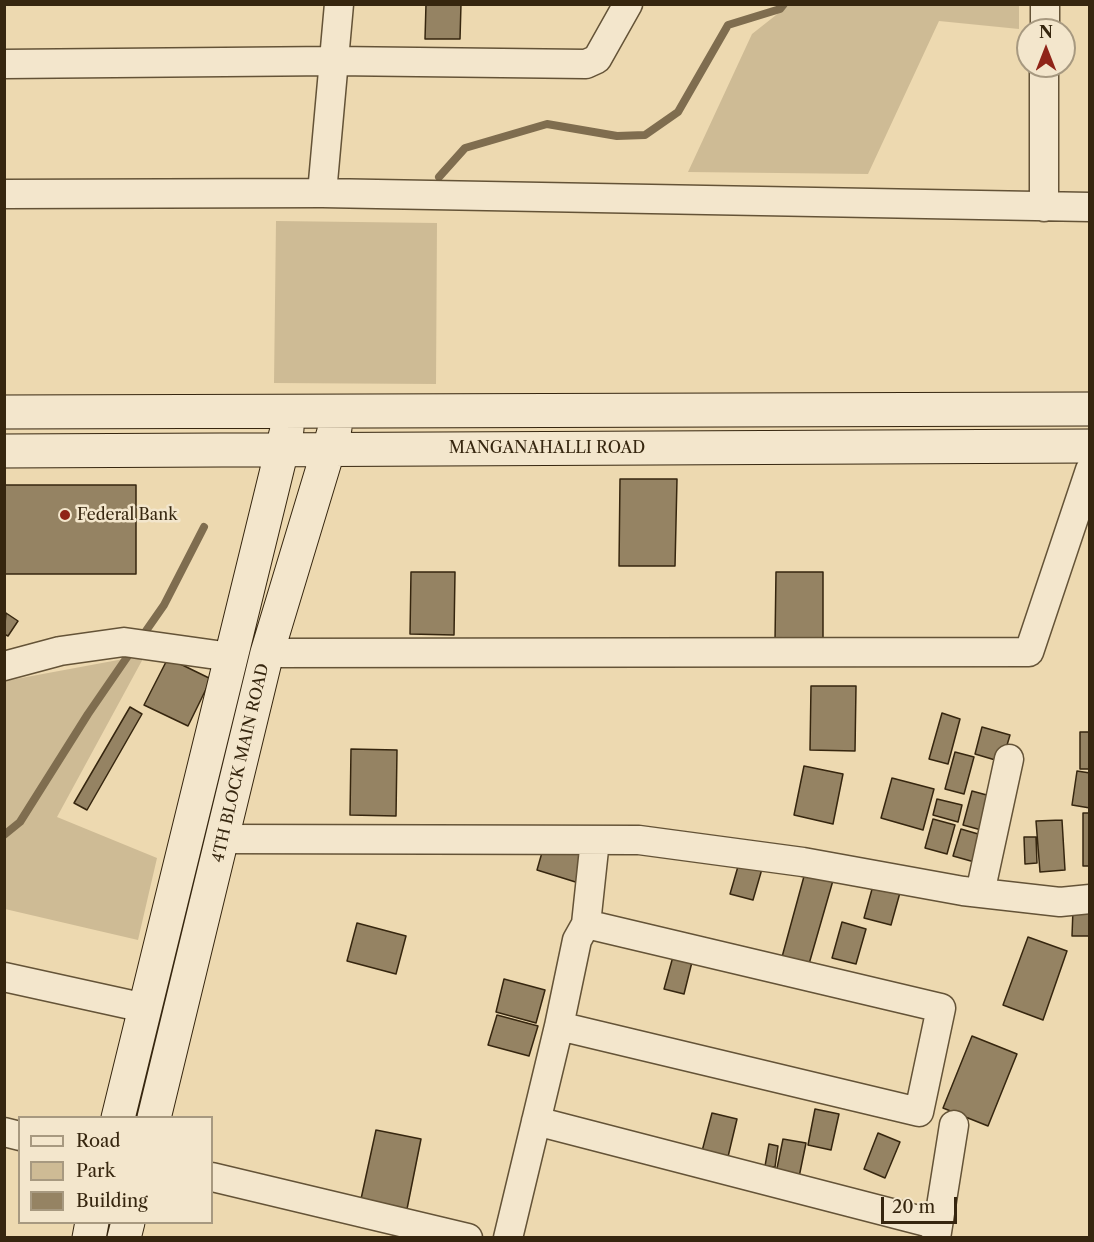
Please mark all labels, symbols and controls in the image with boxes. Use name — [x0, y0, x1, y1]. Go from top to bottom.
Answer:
north arrow — [1016, 18, 1076, 78]
text: N — [1039, 22, 1053, 42]
street label: MANGANAHALLI ROAD — [449, 438, 645, 458]
place label: Federal Bank — [77, 505, 177, 525]
marker: Federal Bank — [58, 508, 72, 522]
street label: 4TH BLOCK MAIN ROAD — [209, 662, 273, 864]
legend — [18, 1116, 213, 1224]
text: Road — [76, 1130, 121, 1152]
text: Park — [76, 1160, 115, 1182]
scale bar — [884, 1185, 960, 1223]
text: Building — [76, 1190, 148, 1212]
text: 20 m — [892, 1196, 935, 1218]

